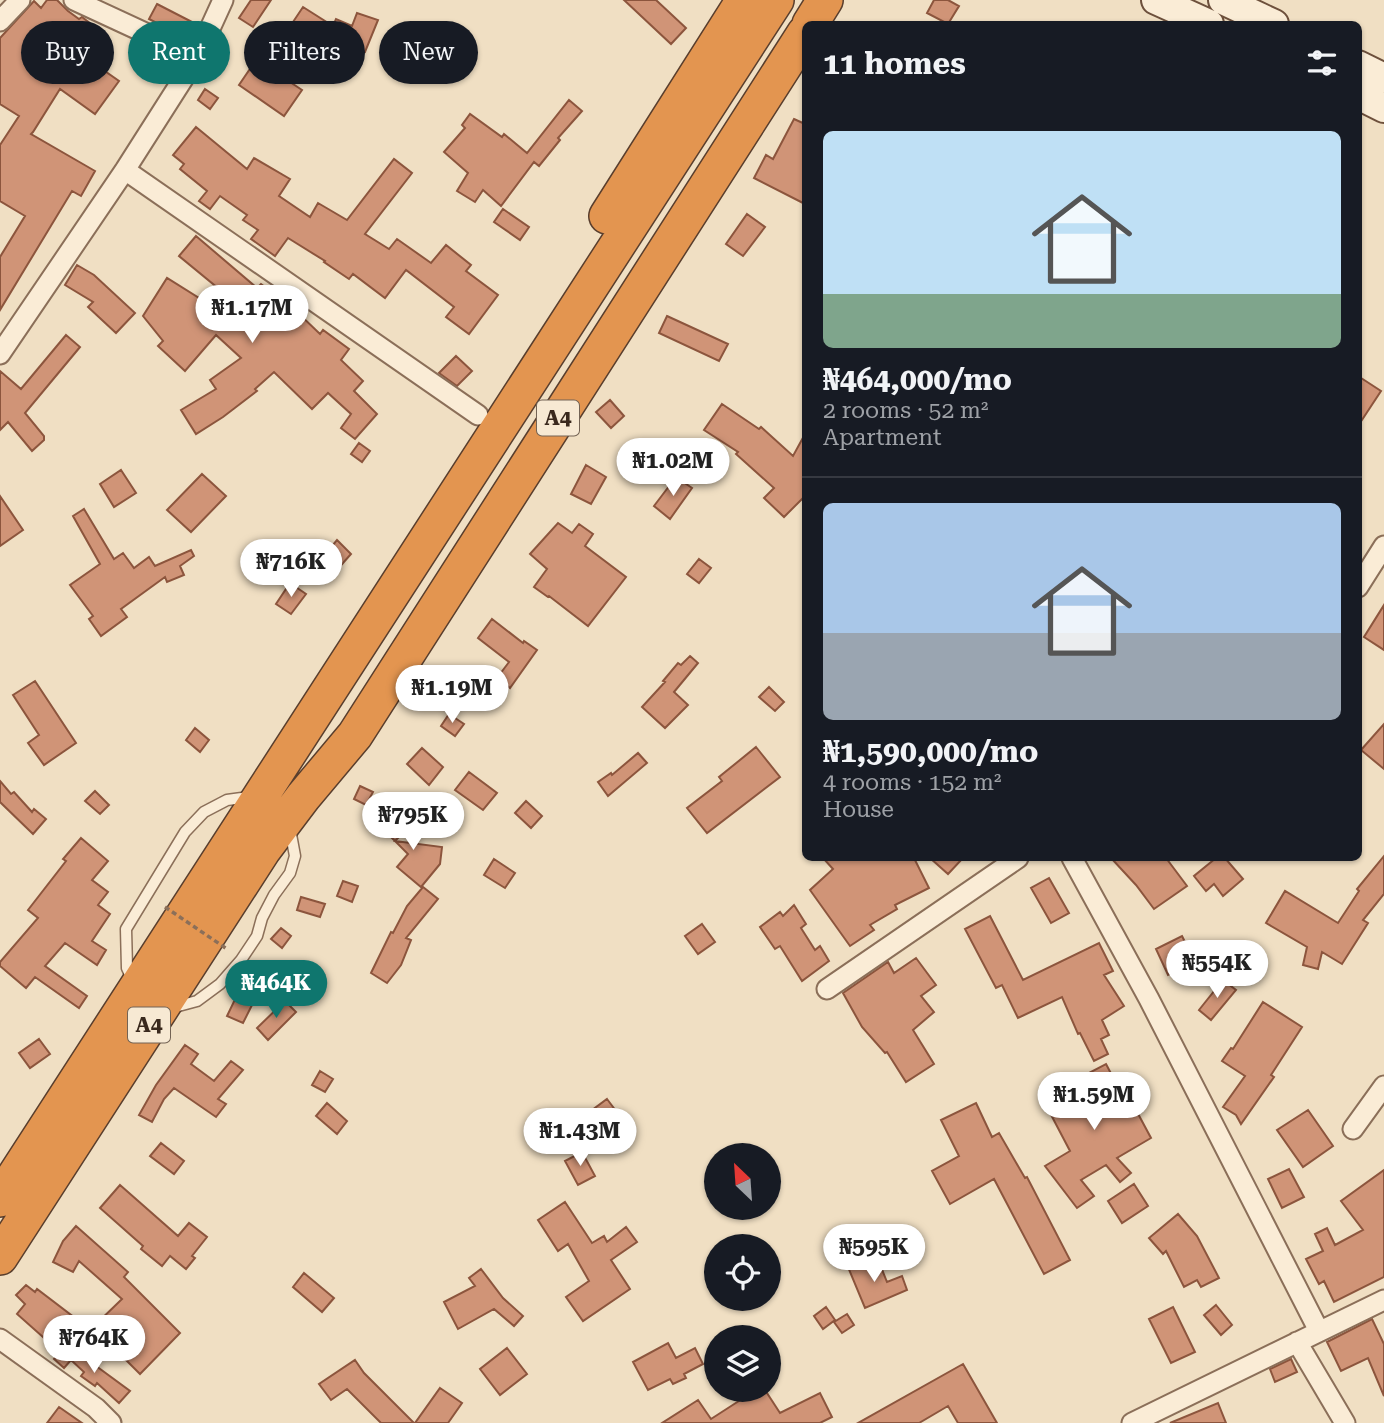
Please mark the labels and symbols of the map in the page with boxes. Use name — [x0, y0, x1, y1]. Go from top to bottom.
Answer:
pin: ₦1.17M — [195, 286, 309, 345]
road number: A4 — [537, 400, 579, 436]
pin: ₦1.02M — [616, 438, 730, 498]
pin: ₦716K — [242, 540, 340, 599]
pin: ₦1.19M — [395, 666, 509, 725]
pin: ₦795K — [364, 792, 462, 852]
pin: ₦554K — [1168, 940, 1266, 1000]
pin: ₦464K — [227, 960, 325, 1020]
road number: A4 — [128, 1007, 170, 1042]
pin: ₦1.59M — [1037, 1072, 1151, 1132]
pin: ₦1.43M — [523, 1108, 637, 1168]
north arrow — [704, 1143, 780, 1220]
pin: ₦595K — [825, 1224, 923, 1284]
pin: ₦764K — [45, 1316, 143, 1375]

